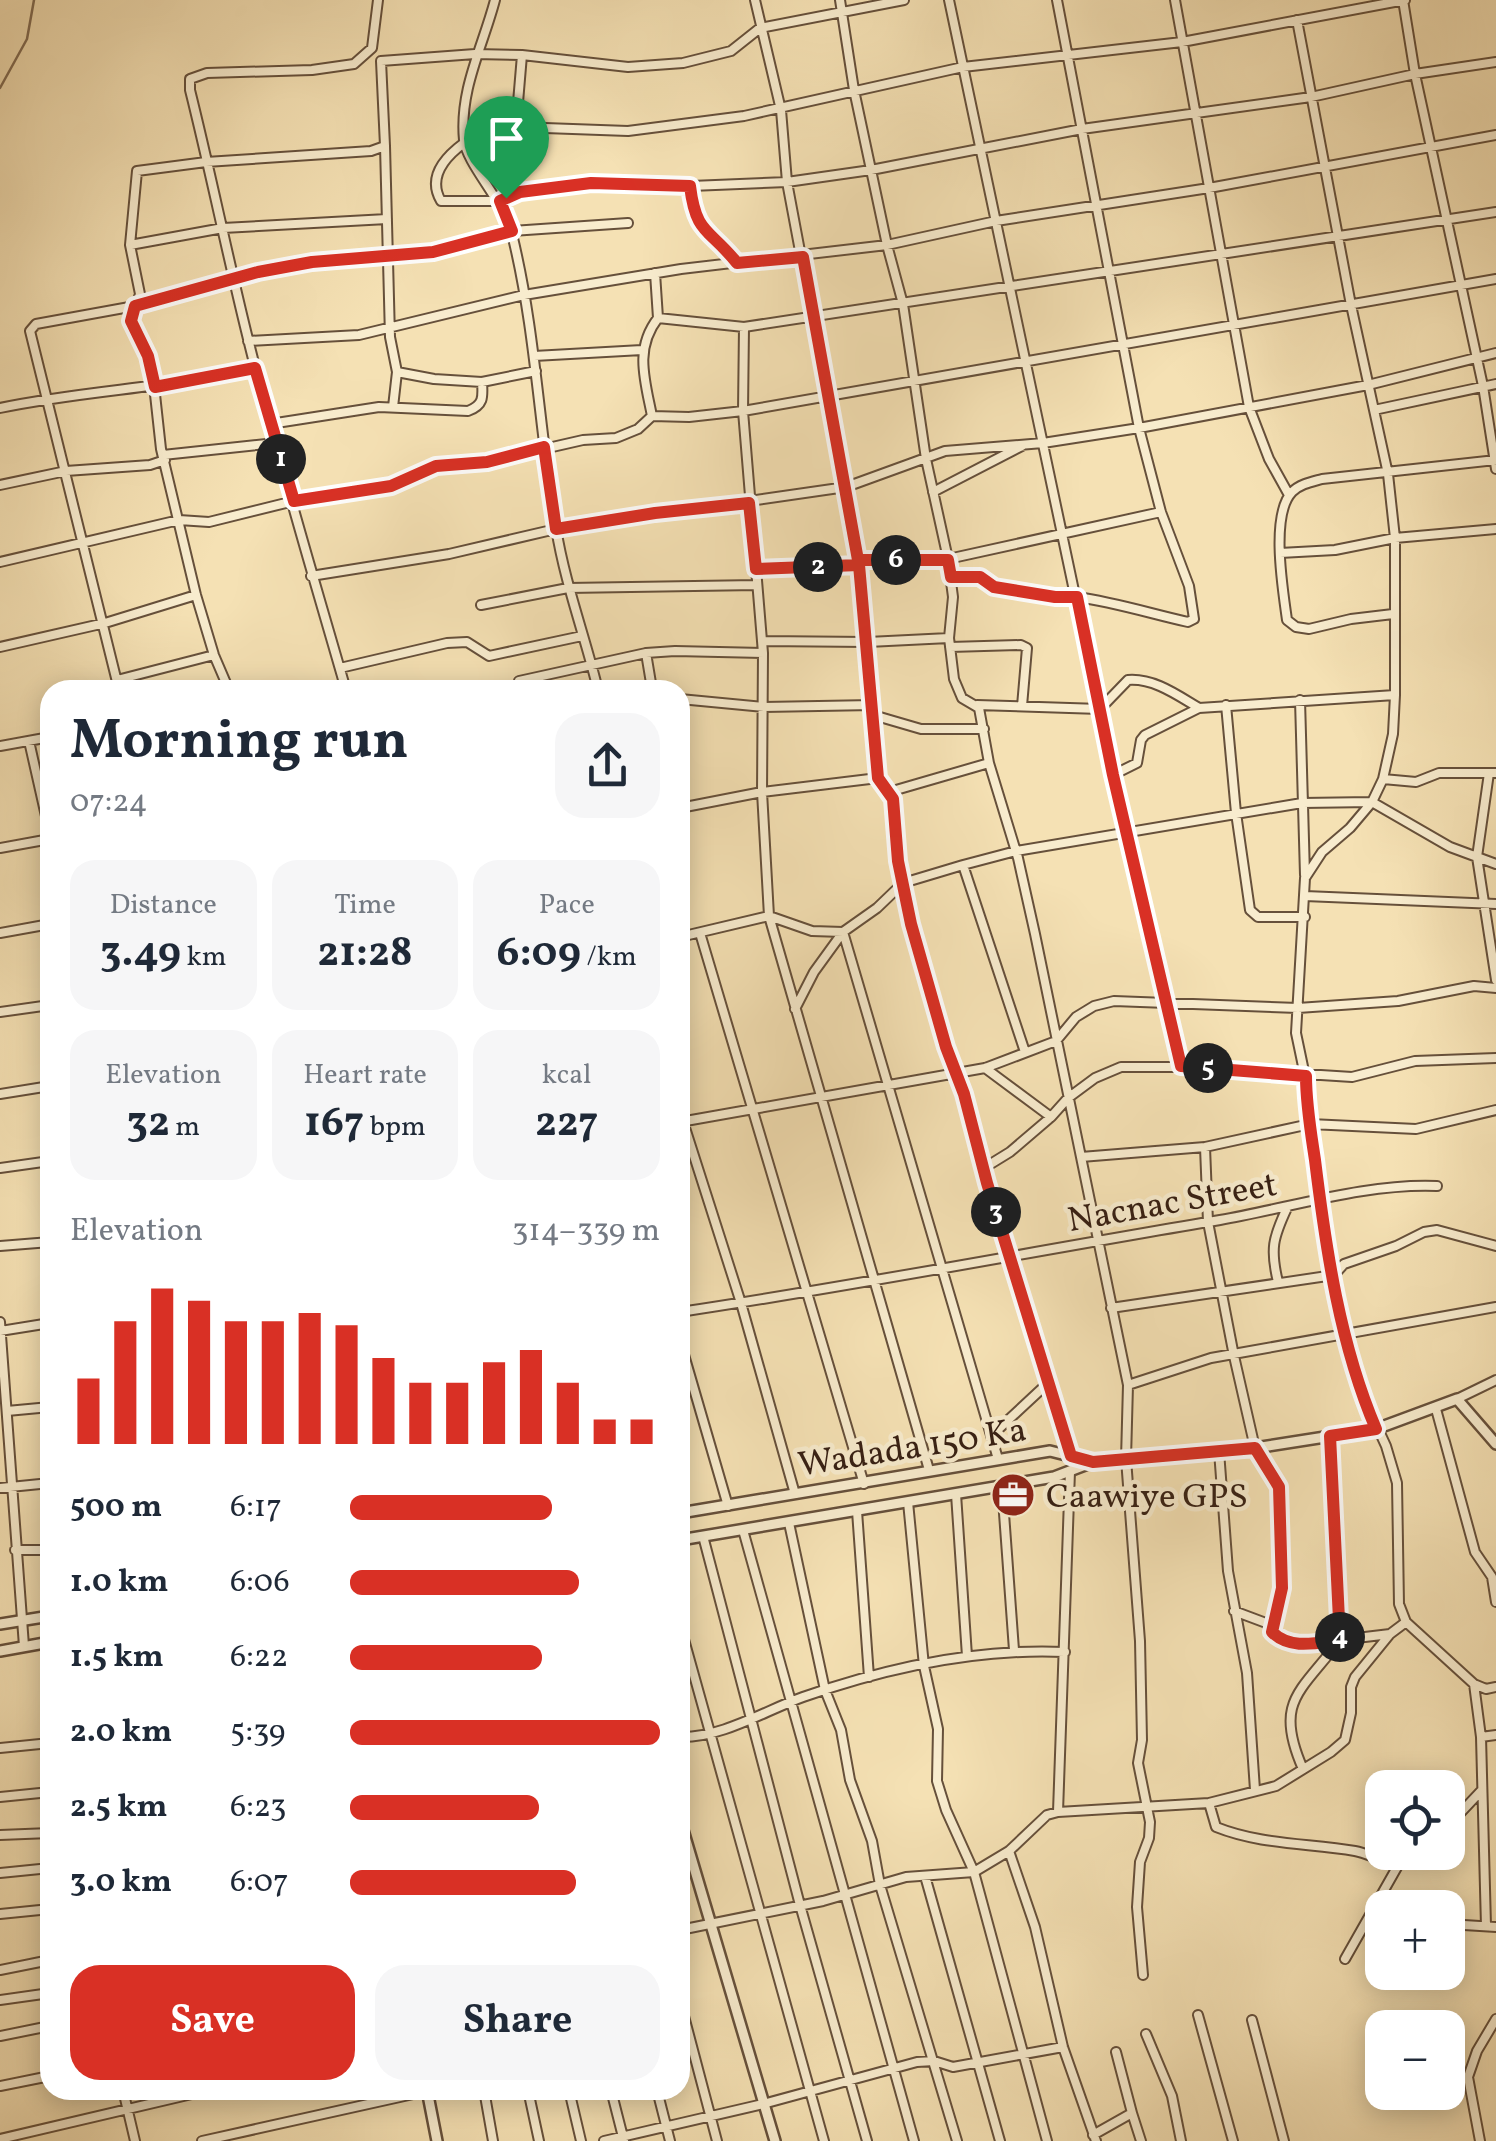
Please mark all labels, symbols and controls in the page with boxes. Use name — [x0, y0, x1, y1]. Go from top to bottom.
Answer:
pin — [464, 96, 549, 199]
icon: arrive — [479, 111, 534, 166]
pin: 1 — [256, 434, 306, 484]
text: 1 — [275, 439, 287, 478]
pin: 6 — [871, 535, 921, 585]
text: 6 — [888, 540, 904, 579]
pin: 2 — [793, 542, 843, 592]
text: 2 — [811, 547, 825, 586]
text: Morning run — [70, 705, 409, 781]
button: share — [555, 713, 660, 818]
text: 07:24 — [70, 781, 148, 825]
text: Distance — [110, 886, 217, 925]
text: Time — [334, 886, 396, 925]
text: Pace — [539, 886, 595, 925]
text: 3.49 — [100, 925, 181, 984]
text: 21:28 — [317, 925, 413, 984]
text: 6:09 — [497, 925, 581, 984]
text: km — [181, 938, 227, 977]
text: /km — [581, 938, 637, 977]
pin: 5 — [1183, 1043, 1233, 1093]
text: 5 — [1201, 1048, 1215, 1087]
text: Elevation — [105, 1056, 222, 1095]
text: Heart rate — [303, 1056, 427, 1095]
text: kcal — [542, 1056, 592, 1095]
text: 32 — [127, 1095, 170, 1154]
text: 167 — [304, 1095, 364, 1154]
text: 227 — [535, 1095, 598, 1154]
text: m — [170, 1108, 200, 1147]
text: bpm — [364, 1108, 426, 1147]
street label: Nacnac Street — [1064, 1162, 1281, 1246]
pin: 3 — [971, 1187, 1021, 1237]
text: 3 — [989, 1192, 1003, 1231]
text: Elevation — [70, 1210, 203, 1254]
text: 314–339 m — [512, 1210, 660, 1254]
street label: Wadada 150 Ka — [795, 1407, 1030, 1491]
office icon: Caawiye GPS — [990, 1472, 1036, 1518]
place label: Caawiye GPS — [1046, 1474, 1248, 1522]
text: 500 m — [70, 1486, 162, 1530]
text: 6:17 — [230, 1486, 282, 1530]
text: 1.0 km — [70, 1561, 168, 1605]
text: 6:06 — [230, 1561, 290, 1605]
pin: 4 — [1315, 1612, 1365, 1662]
text: 4 — [1332, 1617, 1348, 1656]
text: 1.5 km — [70, 1636, 164, 1680]
text: 6:22 — [230, 1636, 288, 1680]
text: 2.0 km — [70, 1711, 172, 1755]
text: 5:39 — [230, 1711, 285, 1755]
map controls — [1365, 1770, 1465, 2110]
button: locate — [1365, 1770, 1465, 1870]
text: 2.5 km — [70, 1786, 168, 1830]
text: 6:23 — [230, 1786, 286, 1830]
text: 3.0 km — [70, 1861, 172, 1905]
text: 6:07 — [230, 1861, 289, 1905]
button: + — [1365, 1890, 1465, 1990]
button: Save — [70, 1965, 355, 2080]
button: Share — [375, 1965, 660, 2080]
button: − — [1365, 2010, 1465, 2110]

